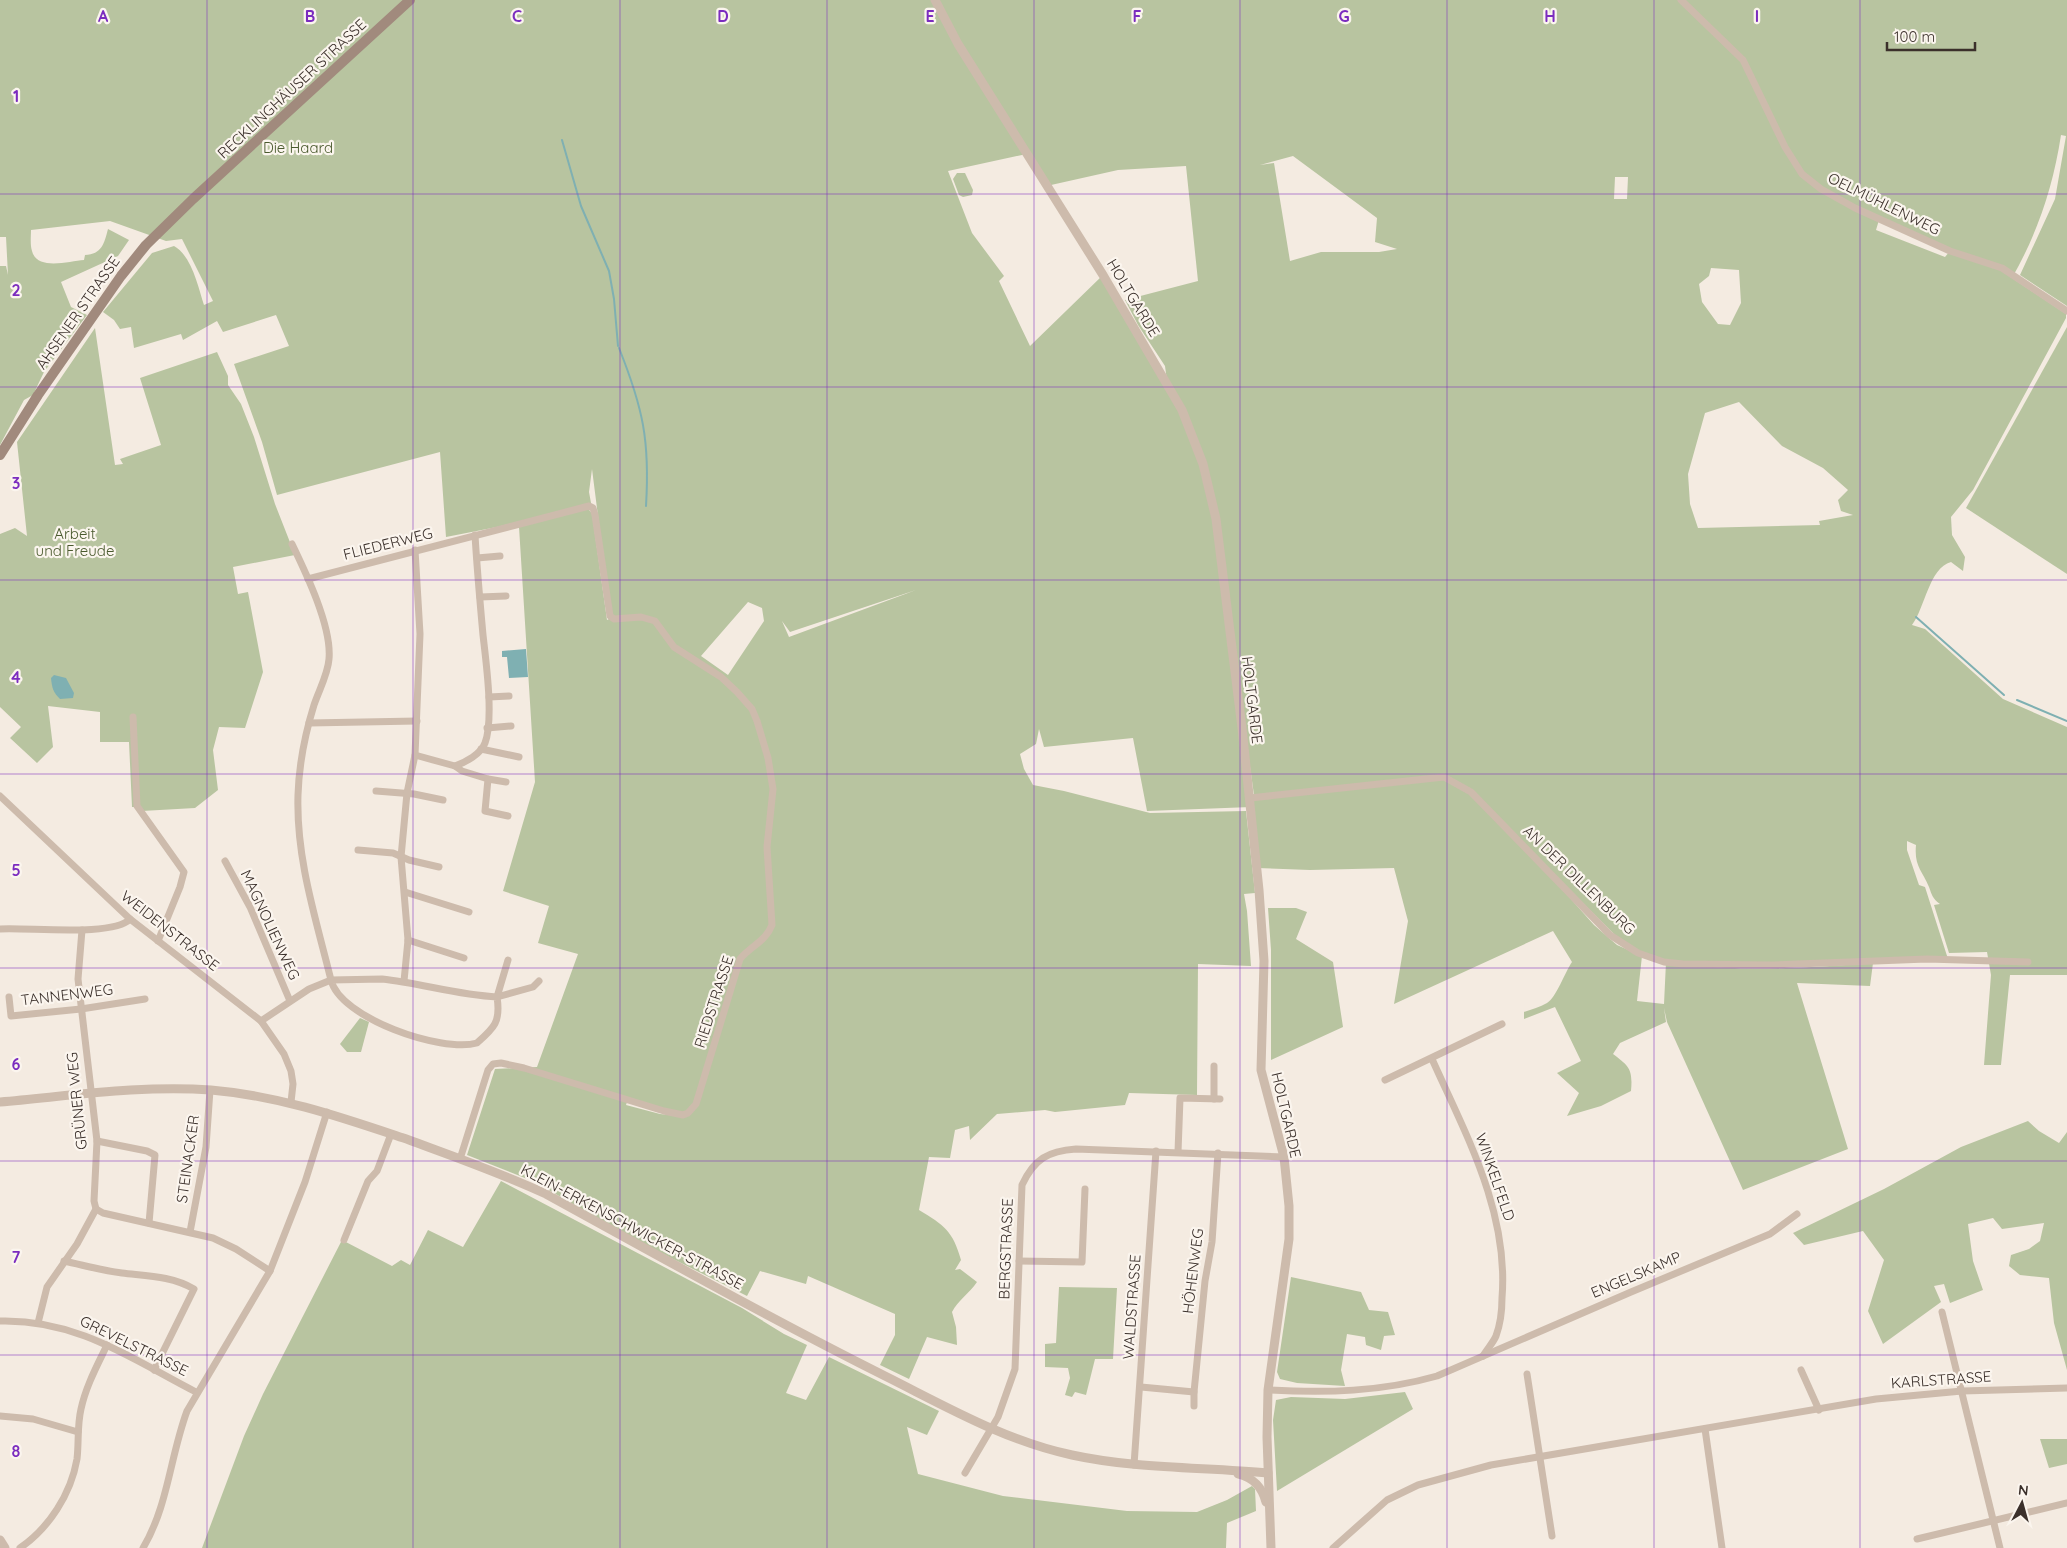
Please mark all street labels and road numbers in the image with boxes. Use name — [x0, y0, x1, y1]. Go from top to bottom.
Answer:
street label: RECKLINGHÄUSER STRASSE — [213, 15, 370, 163]
street label: OELMÜHLENWEG — [1825, 168, 1944, 239]
street label: AHSENER STRASSE — [31, 253, 124, 373]
street label: HOLTGARDE — [1103, 255, 1164, 340]
street label: FLIEDERWEG — [341, 523, 435, 564]
street label: HOLTGARDE — [1238, 655, 1267, 745]
street label: AN DER DILLENBURG — [1519, 821, 1640, 938]
street label: MAGNOLIENWEG — [237, 867, 304, 983]
street label: WEIDENSTRASSE — [117, 886, 223, 975]
street label: RIEDSTRASSE — [690, 953, 737, 1050]
street label: TANNENWEG — [20, 979, 114, 1010]
street label: GRÜNER WEG — [62, 1051, 91, 1151]
street label: HOLTGARDE — [1267, 1070, 1306, 1160]
street label: STEINACKER — [172, 1114, 203, 1204]
street label: WINKELFELD — [1472, 1130, 1519, 1223]
street label: KLEIN-ERKENSCHWICKER-STRASSE — [518, 1160, 747, 1294]
street label: BERGSTRASSE — [994, 1198, 1017, 1300]
street label: HÖHENWEG — [1178, 1227, 1207, 1315]
street label: ENGELSKAMP — [1588, 1247, 1684, 1302]
street label: WALDSTRASSE — [1118, 1254, 1145, 1360]
street label: GREVELSTRASSE — [77, 1311, 191, 1380]
street label: KARLSTRASSE — [1890, 1367, 1992, 1392]

